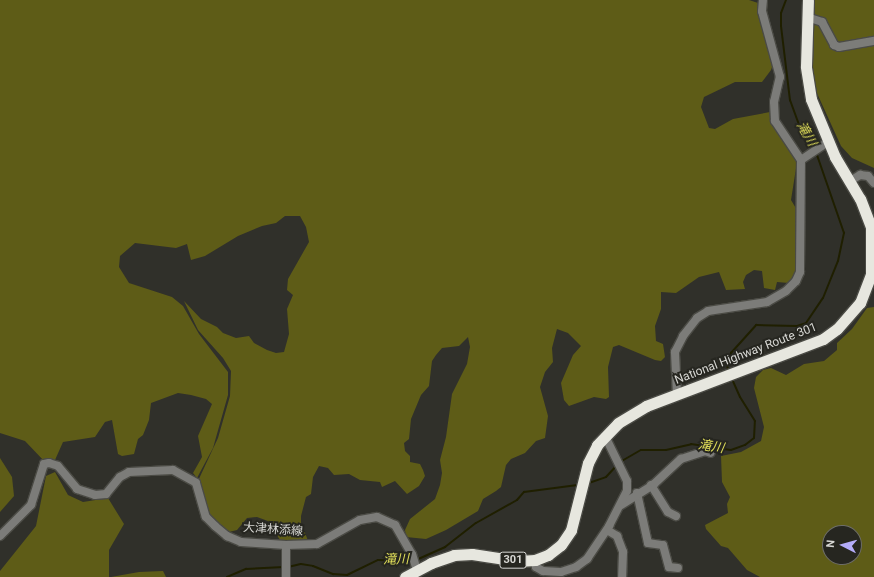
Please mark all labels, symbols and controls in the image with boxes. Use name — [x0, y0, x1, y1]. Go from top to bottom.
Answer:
water label: 滝川 — [793, 119, 819, 149]
street label: National Highway Route 301 — [673, 320, 819, 388]
water label: 滝川 — [697, 437, 725, 457]
street label: 大津林添線 — [243, 521, 303, 539]
north arrow — [822, 525, 862, 565]
text: N — [824, 539, 837, 548]
road number: 301 — [499, 551, 527, 569]
water label: 滝川 — [383, 552, 409, 568]

